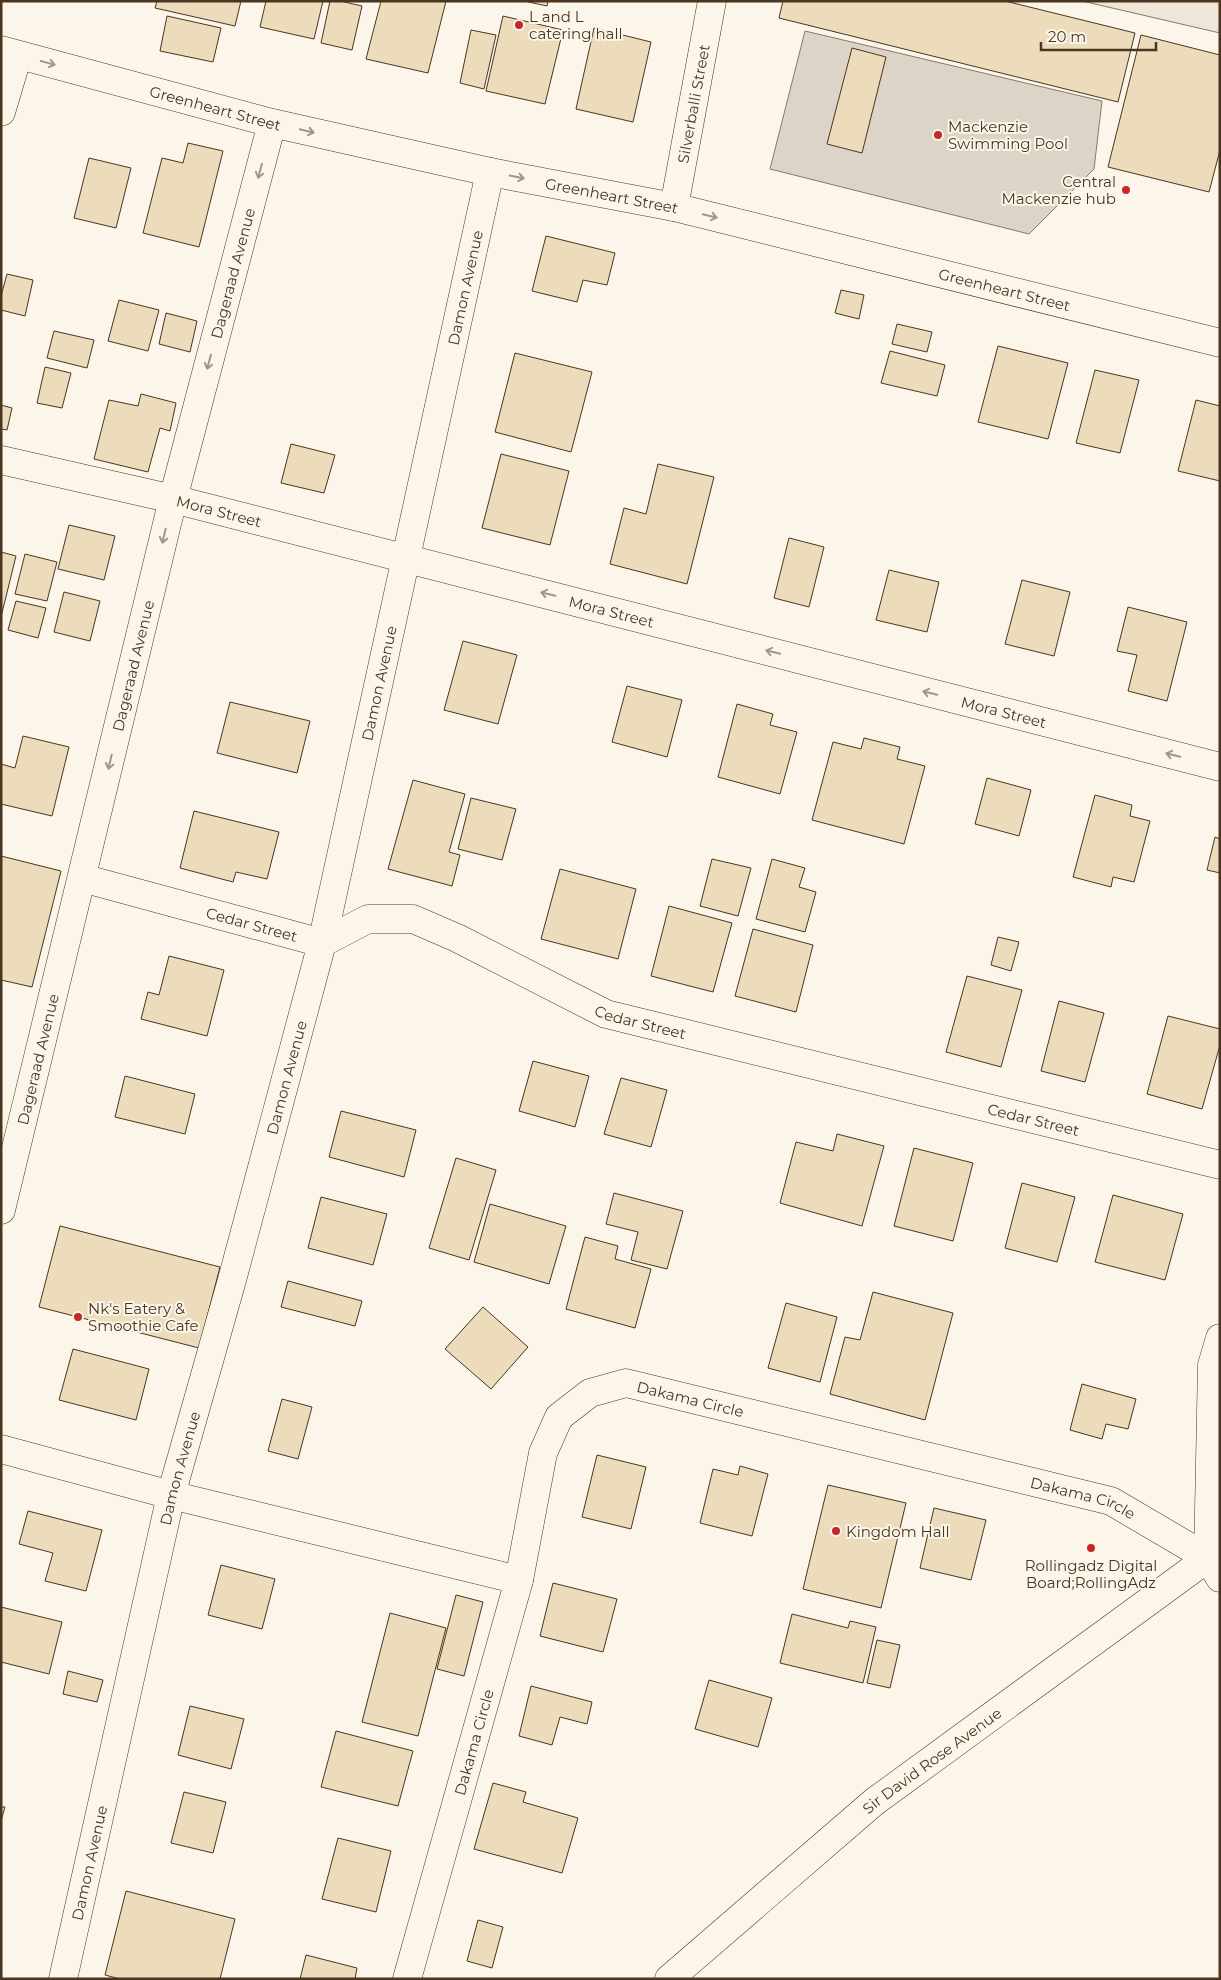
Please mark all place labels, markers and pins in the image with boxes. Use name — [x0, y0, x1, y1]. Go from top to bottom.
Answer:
place label: L and L catering hall — [529, 7, 623, 43]
marker: L and L catering hall — [513, 19, 525, 31]
place label: Mackenzie Swimming Pool — [948, 117, 1068, 153]
marker: Mackenzie Swimming Pool — [932, 129, 944, 141]
place label: Central Mackenzie hub — [1002, 172, 1116, 208]
marker: Central Mackenzie hub — [1120, 184, 1132, 196]
place label: Nk's Eatery & Smoothie Cafe — [88, 1299, 199, 1335]
marker: Nk's Eatery & Smoothie Cafe — [72, 1311, 84, 1323]
place label: Kingdom Hall — [846, 1522, 950, 1541]
marker: Kingdom Hall — [830, 1525, 842, 1537]
marker: Rollingadz Digital Board;RollingAdz — [1085, 1542, 1097, 1554]
place label: Rollingadz Digital Board;RollingAdz — [1025, 1556, 1157, 1592]

